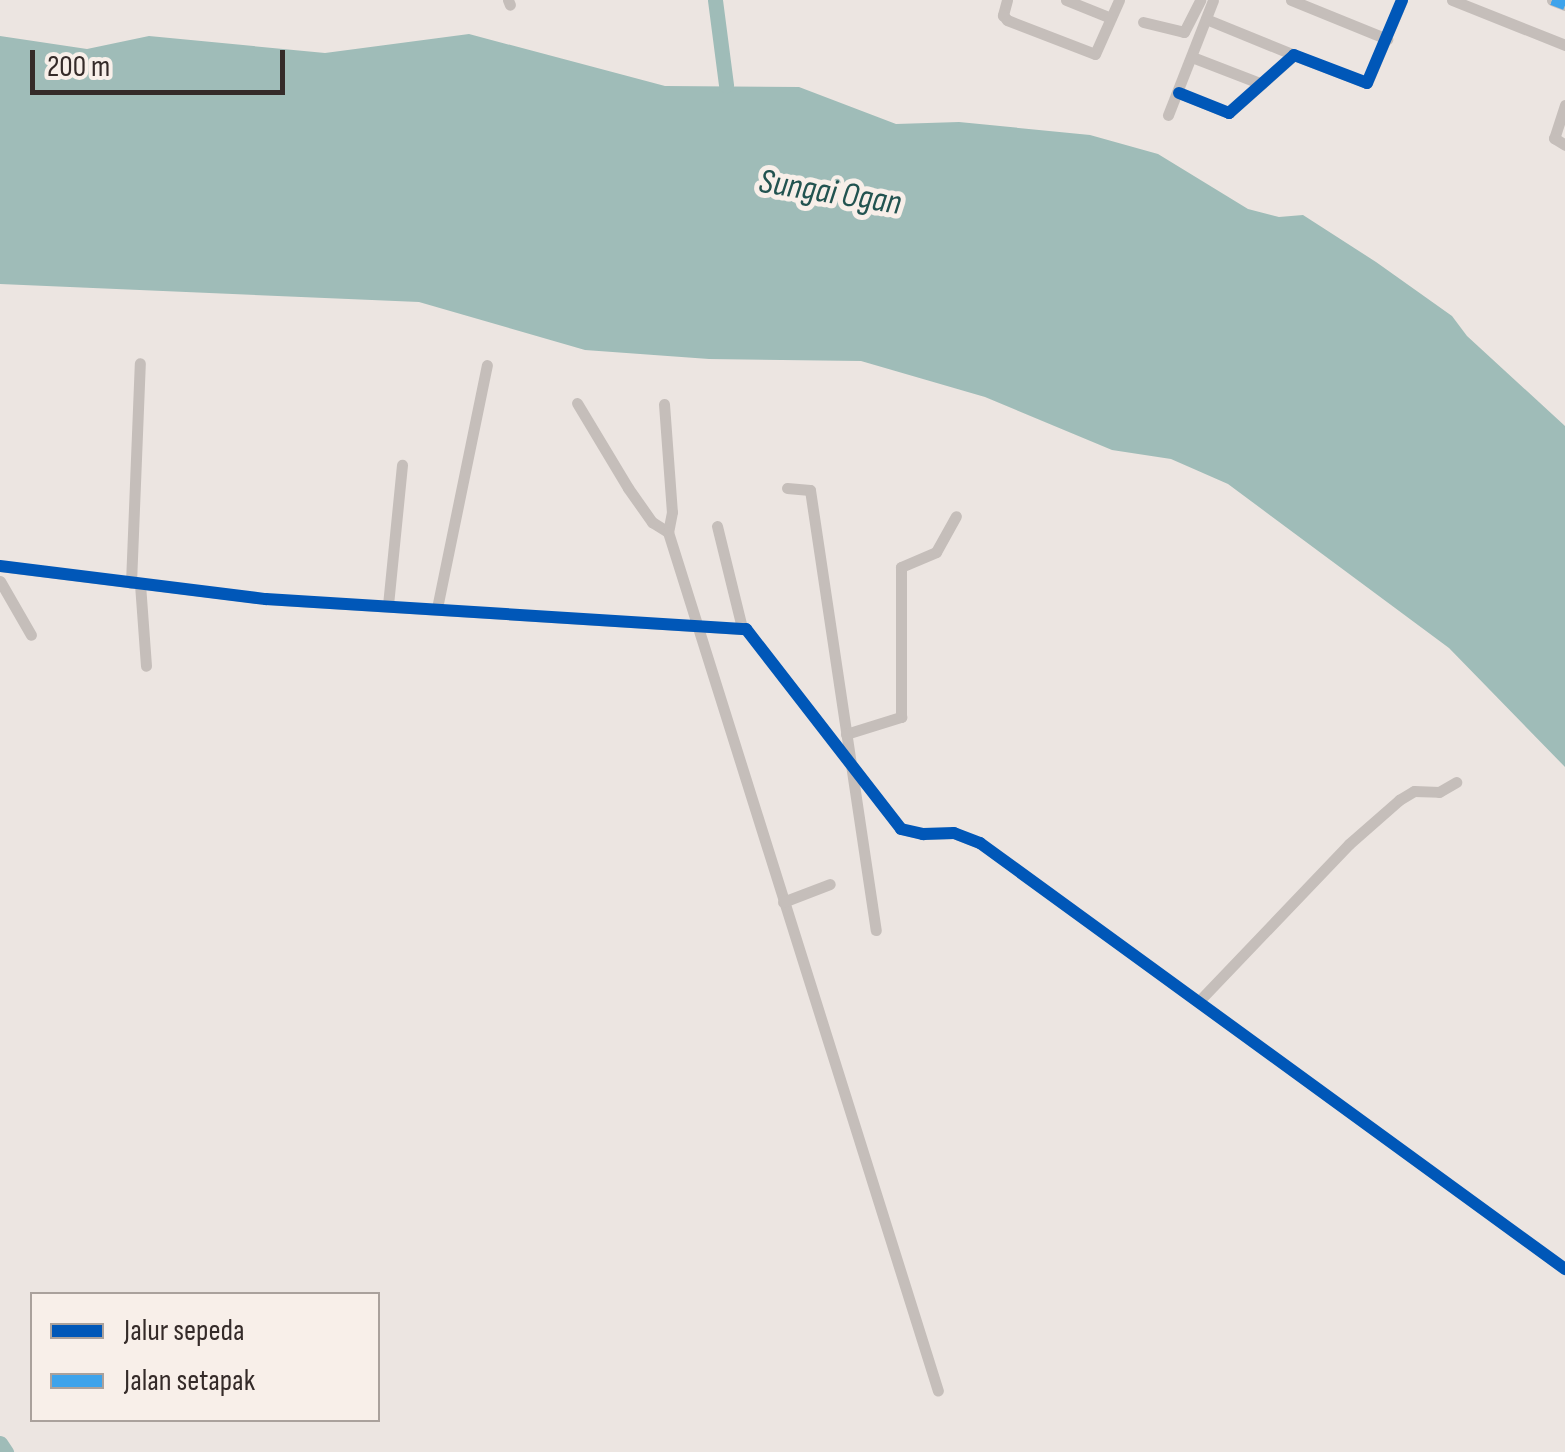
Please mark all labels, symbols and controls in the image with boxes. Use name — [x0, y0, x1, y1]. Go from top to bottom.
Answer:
scale bar — [35, 30, 290, 92]
text: 200 m — [47, 49, 110, 85]
water label: Sungai Ogan — [756, 161, 904, 225]
legend — [30, 1292, 380, 1422]
text: Jalur sepeda — [124, 1313, 245, 1349]
text: Jalan setapak — [124, 1363, 255, 1399]

